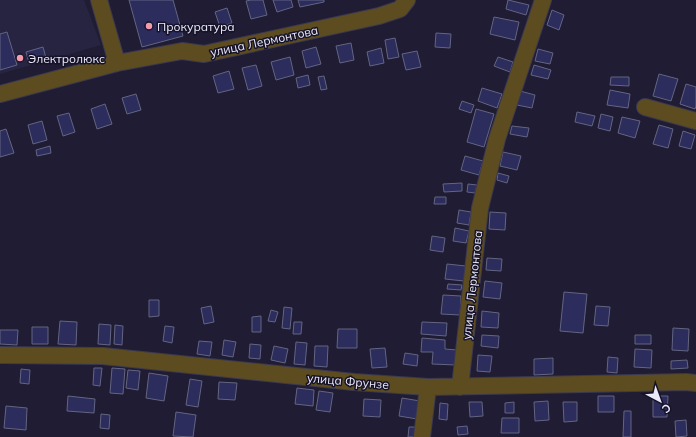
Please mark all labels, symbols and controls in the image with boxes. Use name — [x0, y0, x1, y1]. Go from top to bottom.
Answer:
place label: Прокуратура — [157, 19, 235, 34]
marker: Прокуратура — [144, 21, 154, 31]
street label: улица Лермонтова — [209, 22, 319, 60]
place label: Электролюкс — [28, 51, 105, 66]
marker: Электролюкс — [15, 53, 25, 63]
street label: улица Лермонтова — [459, 230, 485, 340]
street label: улица Фрунзе — [306, 370, 390, 392]
north arrow — [640, 381, 680, 421]
text: С — [659, 401, 674, 417]

